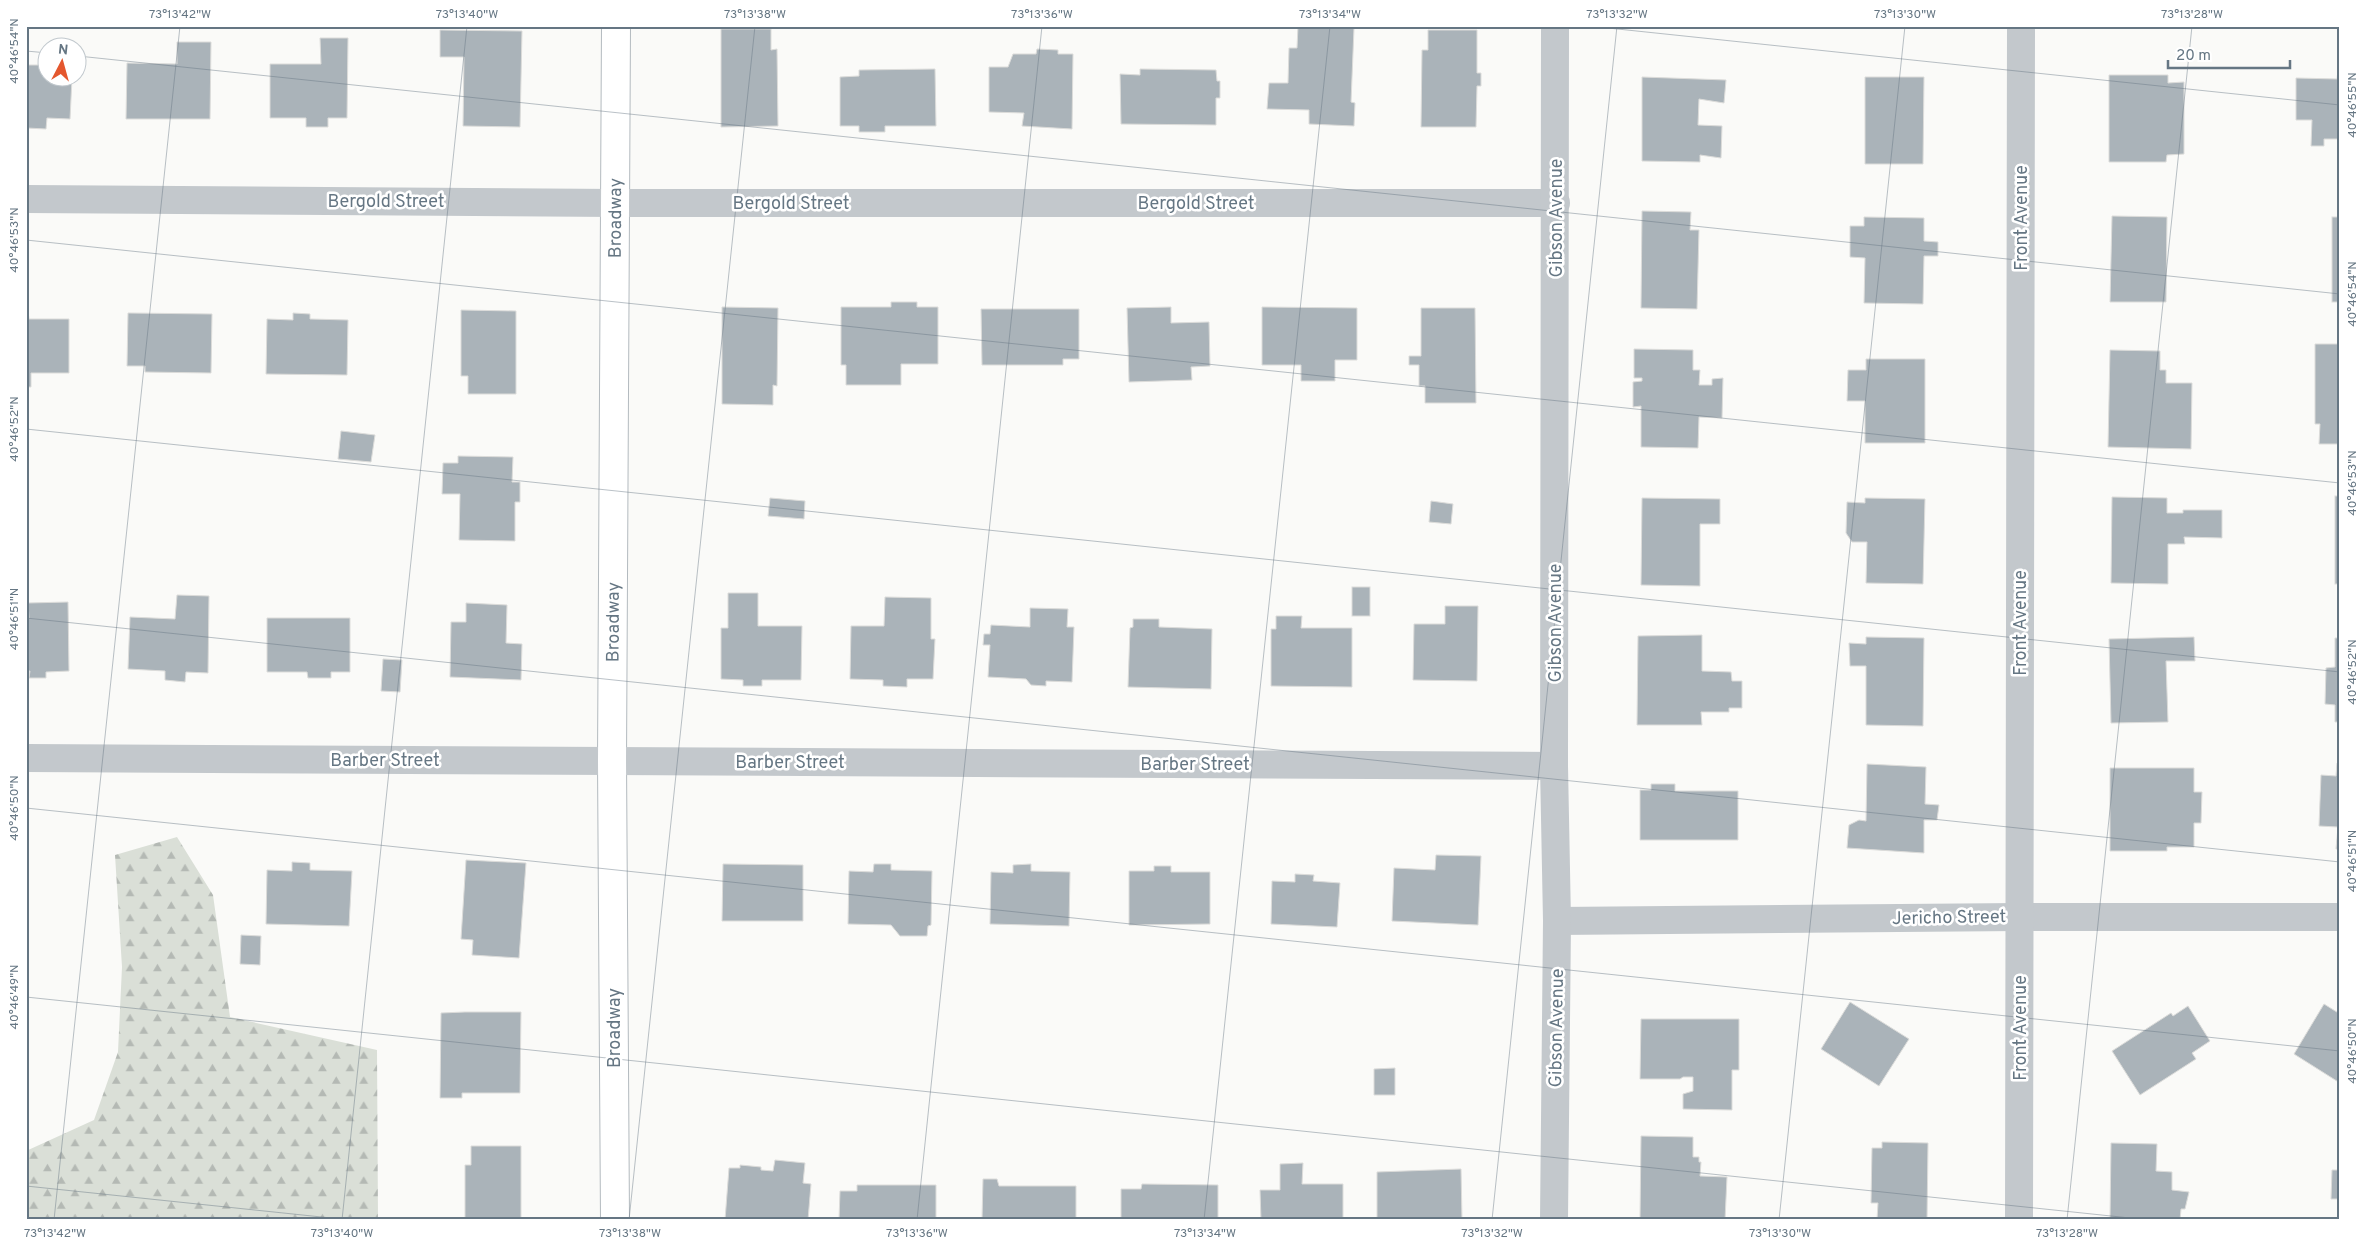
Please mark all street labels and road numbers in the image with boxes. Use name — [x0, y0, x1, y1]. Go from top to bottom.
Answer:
street label: Gibson Avenue — [1546, 159, 1569, 277]
street label: Front Avenue — [2011, 165, 2034, 271]
street label: Broadway — [605, 178, 628, 258]
street label: Bergold Street — [327, 191, 445, 214]
street label: Bergold Street — [732, 193, 850, 216]
street label: Bergold Street — [1137, 193, 1255, 216]
street label: Gibson Avenue — [1545, 564, 1568, 682]
street label: Front Avenue — [2010, 570, 2033, 676]
street label: Broadway — [603, 582, 626, 662]
street label: Barber Street — [330, 750, 440, 773]
street label: Barber Street — [735, 752, 845, 775]
street label: Barber Street — [1140, 754, 1250, 777]
street label: Jericho Street — [1892, 906, 2006, 931]
street label: Gibson Avenue — [1545, 968, 1570, 1088]
street label: Front Avenue — [2010, 975, 2033, 1081]
street label: Broadway — [604, 988, 627, 1068]

